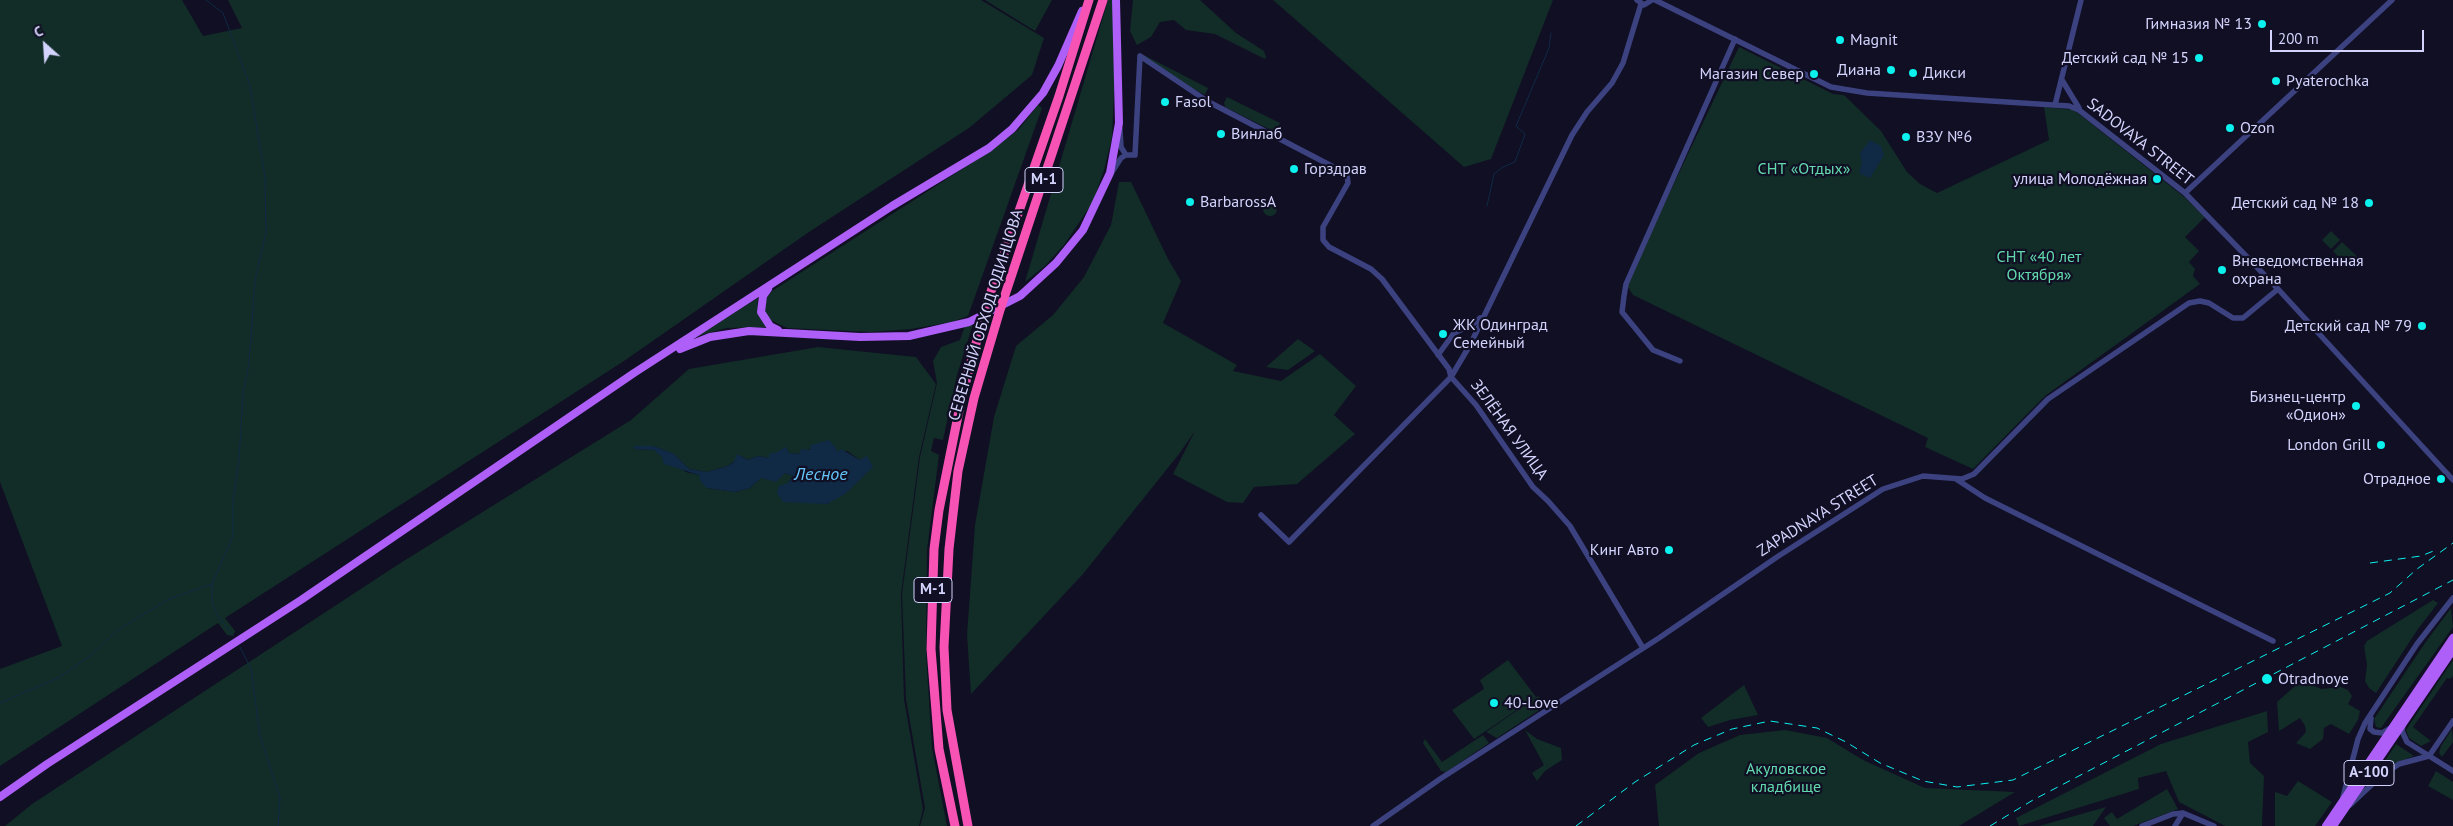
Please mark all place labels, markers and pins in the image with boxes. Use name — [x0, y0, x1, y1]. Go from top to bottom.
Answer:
place label: Гимназия № 13 — [2145, 14, 2252, 34]
marker: Гимназия № 13 — [2256, 18, 2268, 30]
place label: Magnit — [1850, 30, 1898, 50]
marker: Magnit — [1834, 34, 1846, 46]
place label: Детский сад № 15 — [2062, 48, 2189, 68]
marker: Детский сад № 15 — [2193, 52, 2205, 64]
place label: Диана — [1837, 60, 1881, 80]
place label: Дикси — [1923, 63, 1966, 83]
place label: Магазин Север — [1699, 64, 1804, 84]
marker: Диана — [1885, 64, 1897, 76]
marker: Дикси — [1907, 67, 1919, 79]
marker: Магазин Север — [1808, 68, 1820, 80]
place label: Pyaterochka — [2286, 71, 2369, 91]
marker: Pyaterochka — [2270, 75, 2282, 87]
place label: Fasol — [1175, 92, 1211, 112]
marker: Fasol — [1159, 96, 1171, 108]
place label: Ozon — [2240, 118, 2275, 138]
marker: Ozon — [2224, 122, 2236, 134]
place label: Винлаб — [1231, 124, 1282, 144]
place label: ВЗУ №6 — [1916, 127, 1972, 147]
marker: Винлаб — [1215, 128, 1227, 140]
marker: ВЗУ №6 — [1900, 131, 1912, 143]
place label: Горздрав — [1304, 159, 1367, 179]
marker: Горздрав — [1288, 163, 1300, 175]
place label: улица Молодёжная — [2013, 169, 2147, 189]
marker: улица Молодёжная — [2151, 173, 2163, 185]
place label: BarbarossA — [1200, 192, 1276, 212]
place label: Детский сад № 18 — [2232, 193, 2359, 213]
marker: BarbarossA — [1184, 196, 1196, 208]
marker: Детский сад № 18 — [2363, 197, 2375, 209]
place label: Вневедомственная охрана — [2232, 251, 2364, 289]
marker: Вневедомственная охрана — [2216, 264, 2228, 276]
place label: ЖК Одинград Семейный — [1453, 315, 1548, 353]
place label: Детский сад № 79 — [2285, 316, 2412, 336]
marker: Детский сад № 79 — [2416, 320, 2428, 332]
marker: ЖК Одинград Семейный — [1437, 328, 1449, 340]
place label: Бизнец-центр «Одион» — [2250, 387, 2346, 425]
marker: Бизнец-центр «Одион» — [2350, 400, 2362, 412]
place label: London Grill — [2287, 435, 2371, 455]
marker: London Grill — [2375, 439, 2387, 451]
place label: Отрадное — [2363, 469, 2431, 489]
marker: Отрадное — [2435, 473, 2447, 485]
place label: Кинг Авто — [1590, 540, 1659, 560]
marker: Кинг Авто — [1663, 544, 1675, 556]
place label: Otradnoye — [2278, 669, 2349, 689]
marker: Otradnoye — [2260, 672, 2274, 686]
place label: 40-Love — [1504, 693, 1559, 713]
marker: 40-Love — [1488, 697, 1500, 709]

